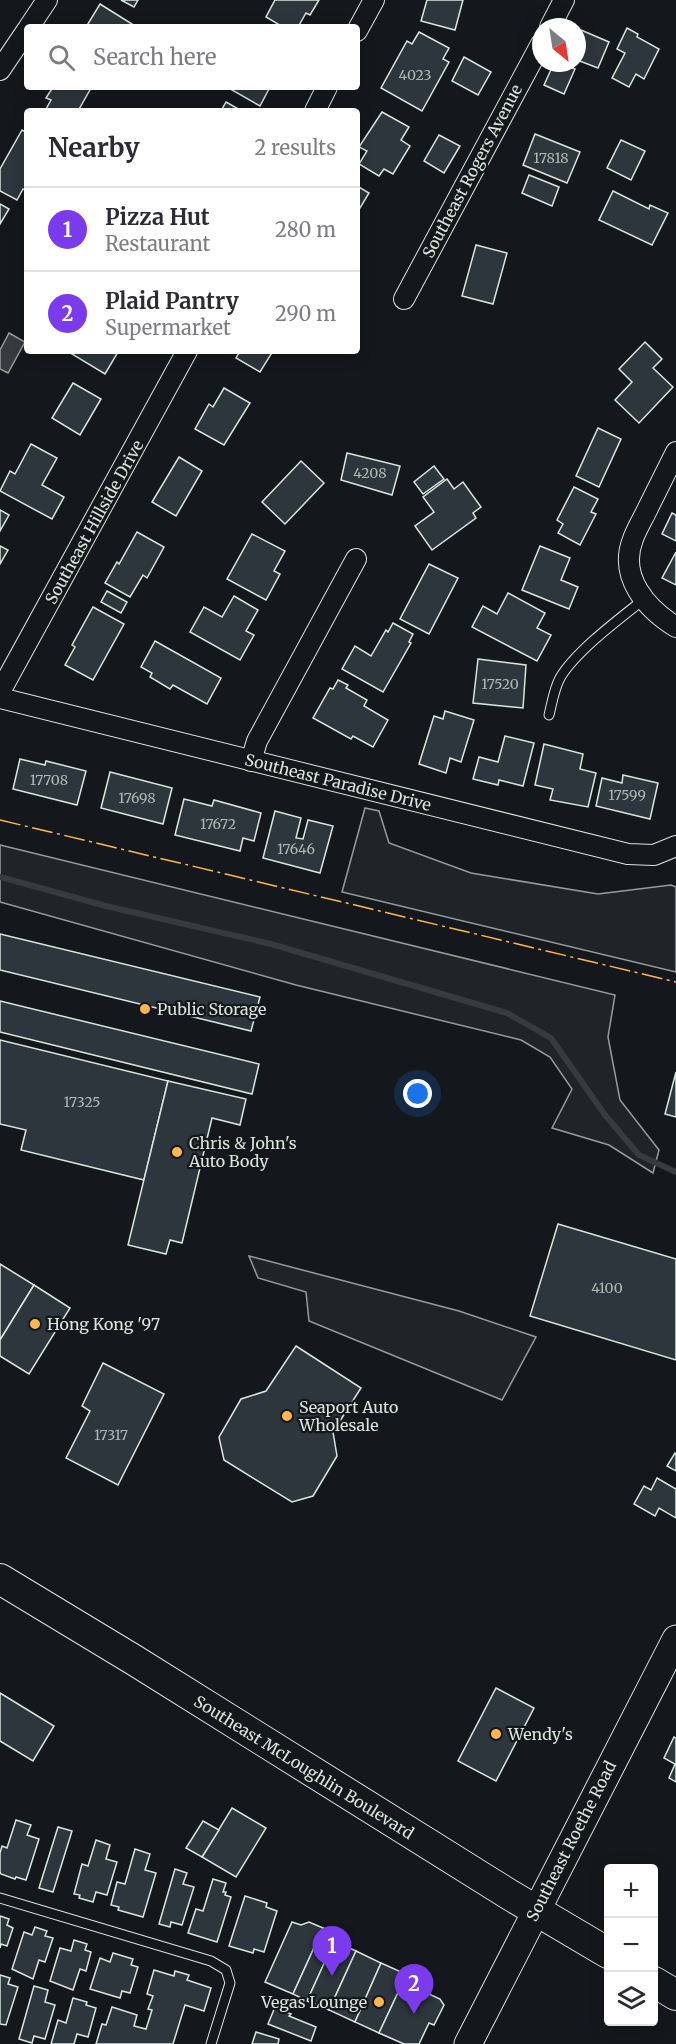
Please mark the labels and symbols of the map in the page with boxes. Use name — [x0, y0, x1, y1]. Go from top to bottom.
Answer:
north arrow — [532, 18, 586, 72]
house number: 4023 — [399, 66, 431, 84]
street label: Southeast Rogers Avenue — [418, 81, 526, 261]
house number: 17818 — [533, 149, 569, 167]
street label: Southeast Hillside Drive — [41, 436, 147, 608]
house number: 4208 — [353, 464, 387, 482]
house number: 17520 — [481, 675, 519, 693]
street label: Southeast Paradise Drive — [243, 749, 433, 815]
house number: 17708 — [30, 771, 68, 789]
house number: 17599 — [608, 786, 646, 804]
house number: 17698 — [118, 789, 156, 807]
house number: 17672 — [200, 815, 236, 833]
house number: 17646 — [277, 840, 315, 858]
place label: Public Storage — [157, 999, 266, 1019]
marker: Public Storage — [138, 1002, 152, 1016]
your location — [403, 1079, 432, 1108]
house number: 17325 — [64, 1093, 100, 1111]
place label: Chris & John's Auto Body — [188, 1133, 297, 1171]
marker: Chris & John's Auto Body — [170, 1145, 184, 1159]
house number: 4100 — [591, 1279, 623, 1297]
place label: Hong Kong '97 — [47, 1314, 160, 1334]
marker: Hong Kong '97 — [28, 1317, 42, 1331]
place label: Seaport Auto Wholesale — [298, 1397, 398, 1435]
marker: Seaport Auto Wholesale — [280, 1409, 294, 1423]
house number: 17317 — [94, 1426, 128, 1444]
street label: Southeast McLoughlin Boulevard — [190, 1691, 418, 1843]
place label: Wendy's — [507, 1724, 573, 1744]
marker: Wendy's — [489, 1727, 503, 1741]
street label: Southeast Roethe Road — [522, 1757, 620, 1925]
pin: 1 — [312, 1926, 352, 1976]
pin: 2 — [394, 1964, 434, 2014]
place label: Vegas Lounge — [260, 1992, 367, 2012]
marker: Vegas Lounge — [372, 1995, 386, 2009]

